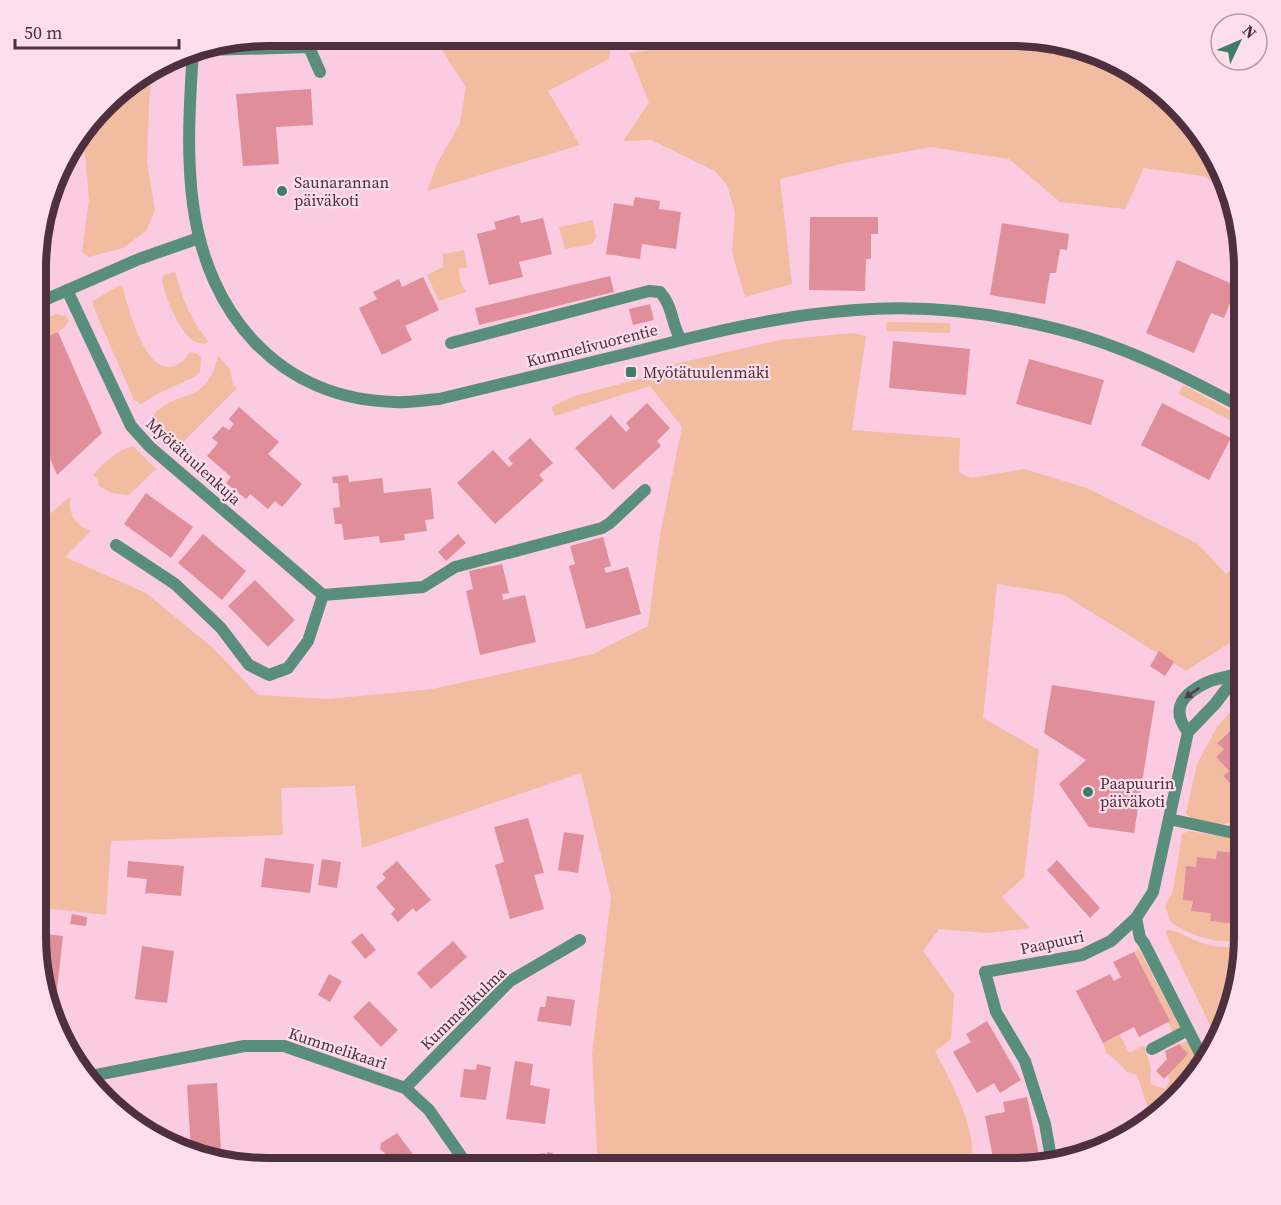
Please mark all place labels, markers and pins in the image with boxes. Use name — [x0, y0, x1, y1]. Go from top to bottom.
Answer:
place label: Saunarannan päiväkoti — [294, 171, 390, 211]
marker: Saunarannan päiväkoti — [275, 184, 289, 198]
place label: Myötätuulenmäki — [643, 361, 770, 383]
marker: Myötätuulenmäki — [624, 365, 638, 379]
place label: Paapuurin päiväkoti — [1100, 772, 1175, 812]
marker: Paapuurin päiväkoti — [1081, 785, 1095, 799]

